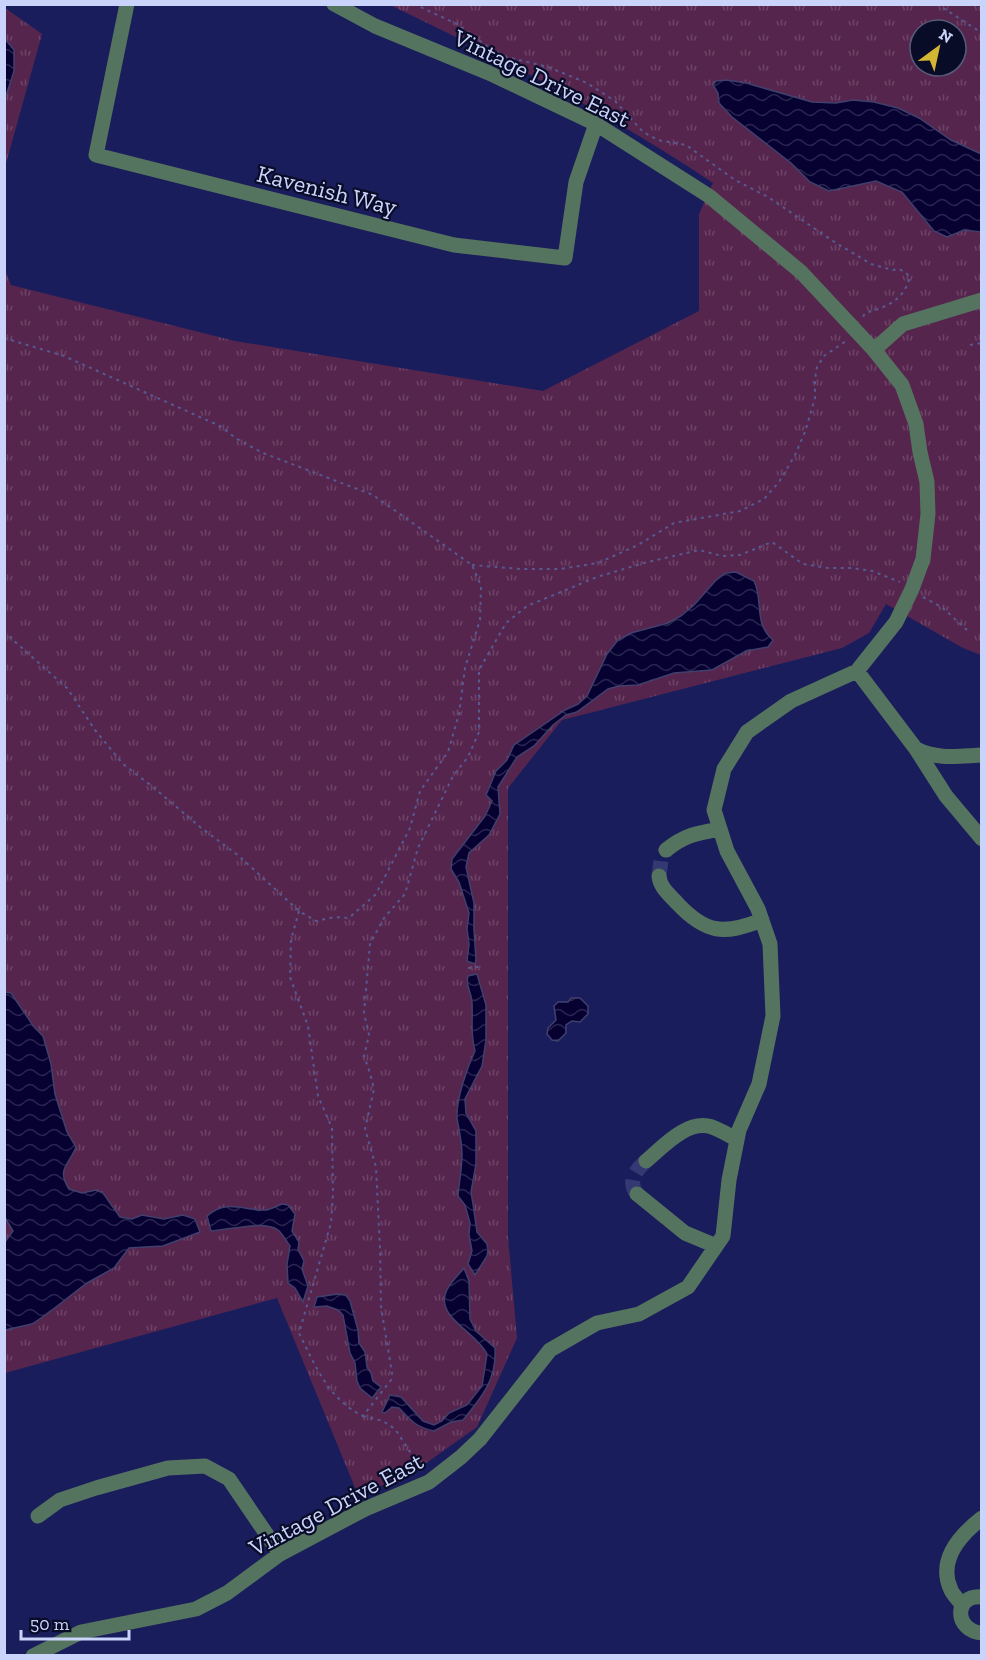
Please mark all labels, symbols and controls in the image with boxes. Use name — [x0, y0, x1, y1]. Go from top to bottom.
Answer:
north arrow — [908, 18, 968, 78]
street label: Vintage Drive East — [448, 22, 635, 133]
text: N — [936, 25, 956, 47]
street label: Kavenish Way — [254, 159, 401, 222]
street label: Vintage Drive East — [243, 1446, 428, 1563]
scale bar — [21, 1603, 129, 1641]
text: 50 m — [30, 1613, 70, 1635]

